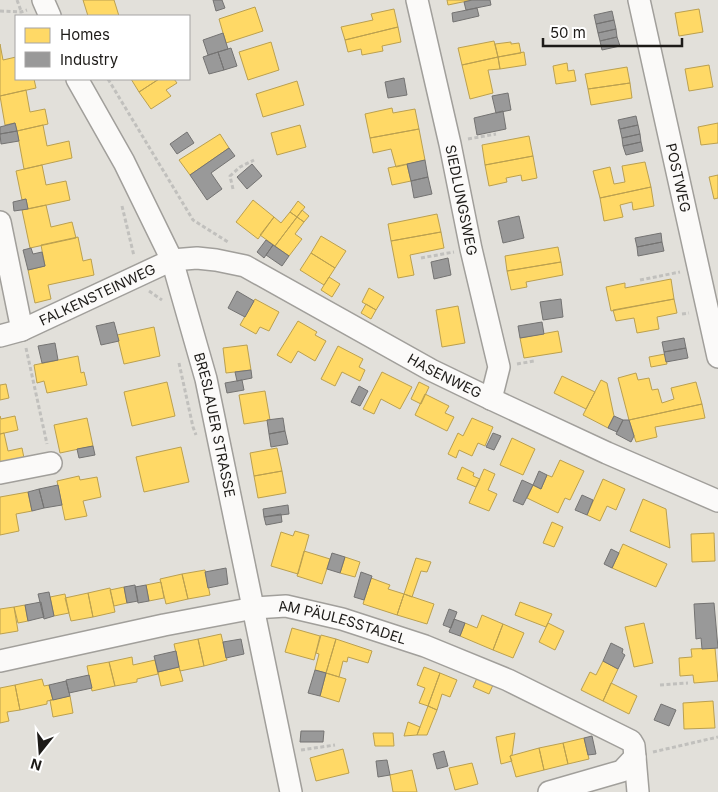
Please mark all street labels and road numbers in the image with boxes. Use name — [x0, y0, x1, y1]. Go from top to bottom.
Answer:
street label: POSTWEG — [663, 141, 695, 214]
street label: SIEDLUNGSWEG — [442, 143, 481, 257]
street label: FALKENSTEINWEG — [36, 260, 158, 329]
street label: BRESLAUER STRASSE — [191, 350, 239, 499]
street label: HASENWEG — [405, 350, 485, 401]
street label: AM PÄULESSTADEL — [278, 597, 409, 647]

